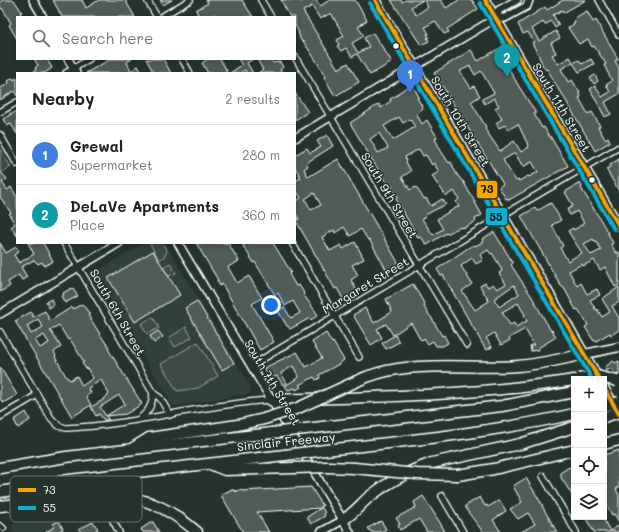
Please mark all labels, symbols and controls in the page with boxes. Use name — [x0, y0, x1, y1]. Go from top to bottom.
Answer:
search box — [16, 16, 296, 60]
icon: search — [30, 27, 52, 49]
text: Search here — [62, 28, 153, 48]
unlabelled marker — [391, 41, 401, 51]
pin: 2 — [494, 44, 520, 77]
pin: 1 — [397, 60, 423, 93]
street label: South 11th Street — [529, 60, 595, 154]
street label: South 10th Street — [428, 73, 494, 169]
text: Nearby — [32, 87, 94, 109]
text: 2 results — [225, 90, 280, 107]
text: Grewal — [70, 136, 123, 156]
text: 1 — [42, 146, 48, 163]
text: 280 m — [242, 146, 280, 163]
street label: South 9th Street — [358, 149, 422, 241]
text: Supermarket — [70, 156, 153, 173]
unlabelled marker — [587, 175, 597, 185]
line badge: 73 — [476, 180, 498, 199]
text: 73 — [481, 181, 494, 196]
text: DeLaVe Apartments — [70, 196, 219, 216]
text: 2 — [41, 206, 49, 223]
text: 360 m — [242, 206, 280, 223]
line badge: 55 — [485, 207, 508, 226]
text: 55 — [490, 209, 503, 224]
text: Place — [70, 216, 105, 233]
street label: Margaret Street — [319, 253, 411, 317]
street label: South 6th Street — [87, 266, 149, 358]
your location — [261, 295, 281, 315]
street label: South 7th Street — [241, 336, 305, 428]
map controls — [571, 376, 607, 520]
button: + — [571, 376, 607, 412]
button: − — [571, 412, 607, 448]
street label: Sinclair Freeway — [236, 428, 336, 454]
button: locate — [571, 448, 607, 484]
legend — [10, 476, 142, 522]
text: 73 — [43, 482, 56, 497]
button: layers — [571, 484, 607, 520]
text: 55 — [43, 500, 56, 515]

